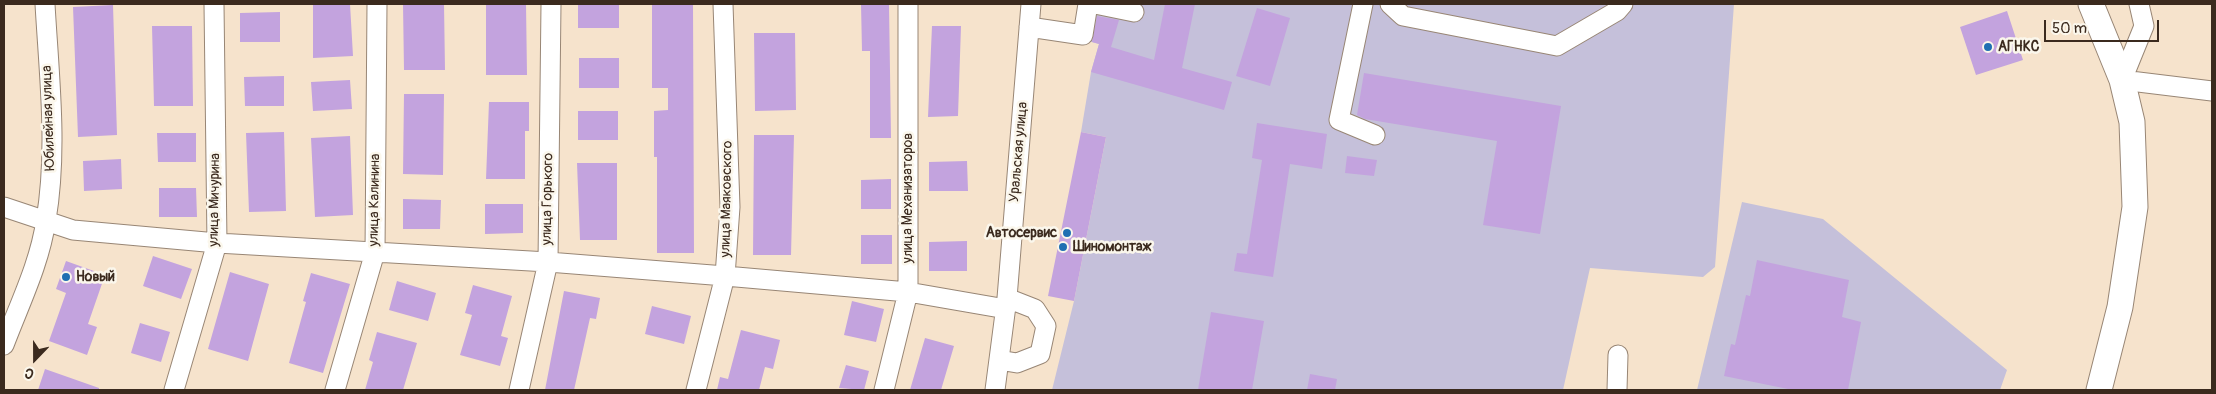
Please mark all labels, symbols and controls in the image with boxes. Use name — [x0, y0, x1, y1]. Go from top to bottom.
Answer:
scale bar — [2046, 10, 2161, 42]
text: 50 m — [2052, 19, 2087, 38]
place label: АГНКС — [1998, 39, 2039, 55]
marker: АГНКС — [1982, 41, 1994, 53]
street label: Юбилейная улица — [39, 65, 59, 171]
street label: Уральская улица — [1006, 101, 1032, 203]
street label: улица Механизаторов — [900, 133, 916, 263]
street label: улица Маяковского — [718, 140, 736, 258]
street label: улица Мичурина — [206, 153, 224, 247]
street label: улица Калинина — [366, 153, 384, 247]
street label: улица Горького — [539, 153, 557, 245]
place label: Автосервис — [986, 225, 1057, 241]
marker: Автосервис — [1061, 227, 1073, 239]
place label: Шиномонтаж — [1073, 239, 1151, 255]
marker: Шиномонтаж — [1057, 241, 1069, 253]
place label: Новый — [76, 269, 115, 285]
marker: Новый — [60, 271, 72, 283]
north arrow — [10, 334, 60, 384]
text: С — [22, 364, 36, 383]

